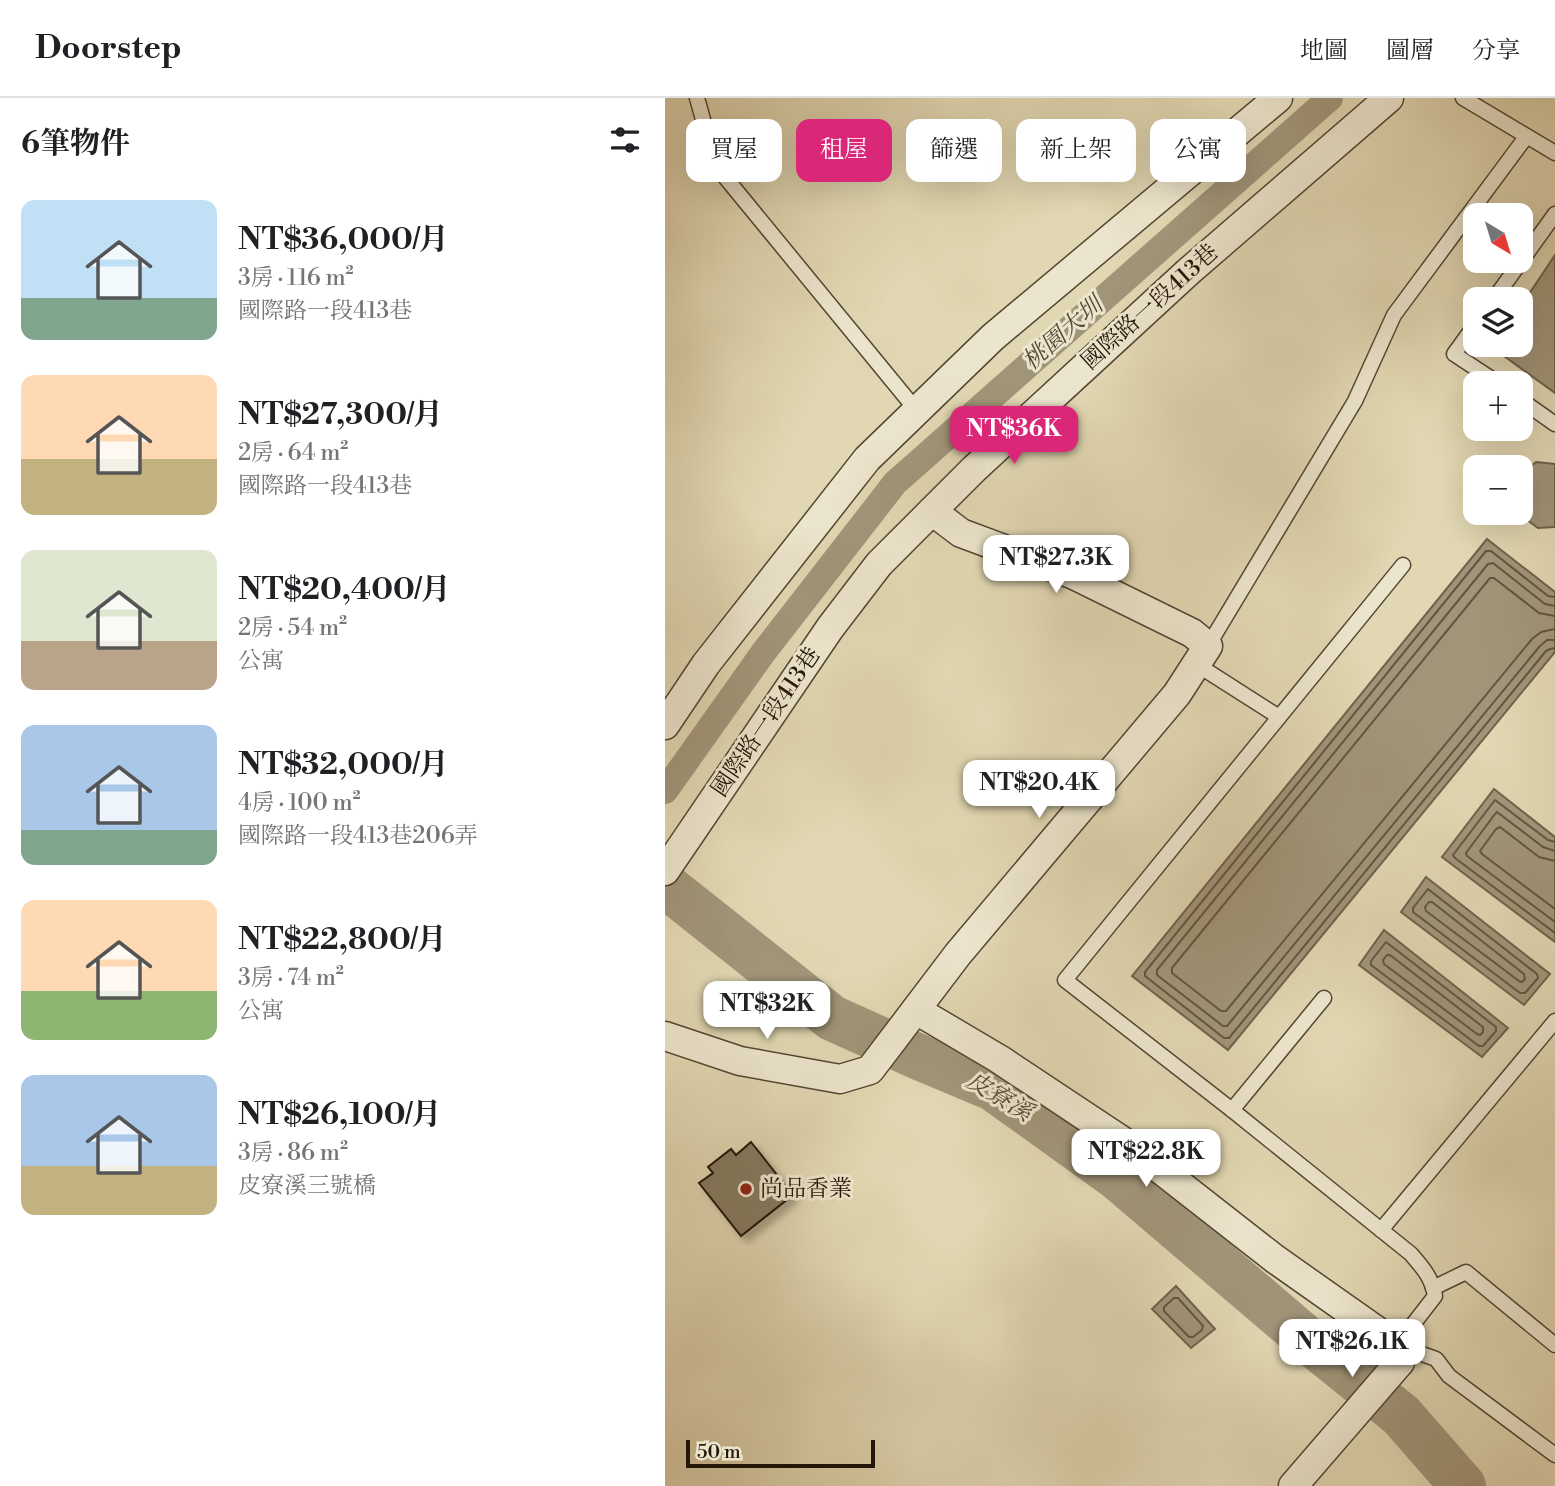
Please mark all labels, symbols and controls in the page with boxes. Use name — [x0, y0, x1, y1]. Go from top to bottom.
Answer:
text: Doorstep — [35, 28, 182, 69]
text: 地圖 — [1300, 36, 1348, 66]
text: 圖層 — [1386, 36, 1434, 66]
text: 分享 — [1472, 36, 1520, 66]
chip: 買屋 — [686, 119, 782, 182]
chip: 租屋 — [796, 119, 892, 182]
chip: 篩選 — [906, 119, 1002, 182]
chip: 新上架 — [1016, 119, 1136, 182]
chip: 公寓 — [1150, 119, 1246, 182]
icon: filters — [606, 121, 644, 159]
text: 6筆物件 — [21, 125, 130, 163]
north arrow — [1463, 203, 1533, 273]
map controls — [1463, 203, 1533, 525]
text: NT$36,000/月 — [238, 221, 449, 259]
icon: home — [77, 228, 161, 312]
street label: 國際路一段413巷 — [1076, 238, 1224, 376]
text: 3房 · 116 m² — [238, 264, 354, 292]
button: layers — [1463, 287, 1533, 357]
water label: 桃園大圳 — [1017, 289, 1112, 377]
text: 國際路一段413巷 — [238, 297, 412, 325]
button: + — [1463, 371, 1533, 441]
text: NT$27,300/月 — [238, 396, 443, 434]
icon: home — [77, 403, 161, 487]
pin: NT$36K — [957, 406, 1071, 466]
text: NT$36K — [966, 415, 1062, 443]
text: 2房 · 64 m² — [238, 439, 348, 467]
button: − — [1463, 455, 1533, 525]
text: 國際路一段413巷 — [238, 472, 412, 500]
pin: NT$27.3K — [984, 536, 1128, 595]
text: NT$27.3K — [999, 544, 1113, 572]
text: NT$20,400/月 — [238, 571, 451, 609]
icon: home — [77, 578, 161, 662]
text: 2房 · 54 m² — [238, 614, 347, 642]
street label: 國際路一段413巷 — [706, 642, 826, 802]
text: 公寓 — [238, 647, 284, 675]
text: NT$32,000/月 — [238, 746, 448, 784]
icon: home — [77, 753, 161, 837]
pin: NT$20.4K — [967, 760, 1111, 820]
text: NT$20.4K — [979, 769, 1099, 797]
text: 4房 · 100 m² — [238, 789, 361, 817]
text: 國際路一段413巷206弄 — [238, 822, 478, 850]
text: NT$22,800/月 — [238, 921, 446, 959]
icon: home — [77, 928, 161, 1012]
text: 3房 · 74 m² — [238, 964, 344, 992]
pin: NT$32K — [710, 982, 824, 1041]
text: NT$32K — [719, 990, 815, 1018]
text: 公寓 — [238, 997, 284, 1025]
water label: 皮寮溪 — [960, 1066, 1040, 1130]
text: NT$26,100/月 — [238, 1096, 441, 1134]
icon: home — [77, 1103, 161, 1187]
pin: NT$22.8K — [1074, 1130, 1218, 1189]
text: NT$22.8K — [1088, 1138, 1204, 1166]
text: 3房 · 86 m² — [238, 1139, 348, 1167]
text: 皮寮溪三號橋 — [238, 1172, 376, 1200]
place label: 尚品香業 — [760, 1175, 852, 1203]
marker: 尚品香業 — [738, 1181, 754, 1197]
pin: NT$26.1K — [1280, 1320, 1424, 1379]
text: NT$26.1K — [1295, 1328, 1409, 1356]
scale bar — [686, 1437, 875, 1469]
text: 50 m — [697, 1440, 741, 1464]

